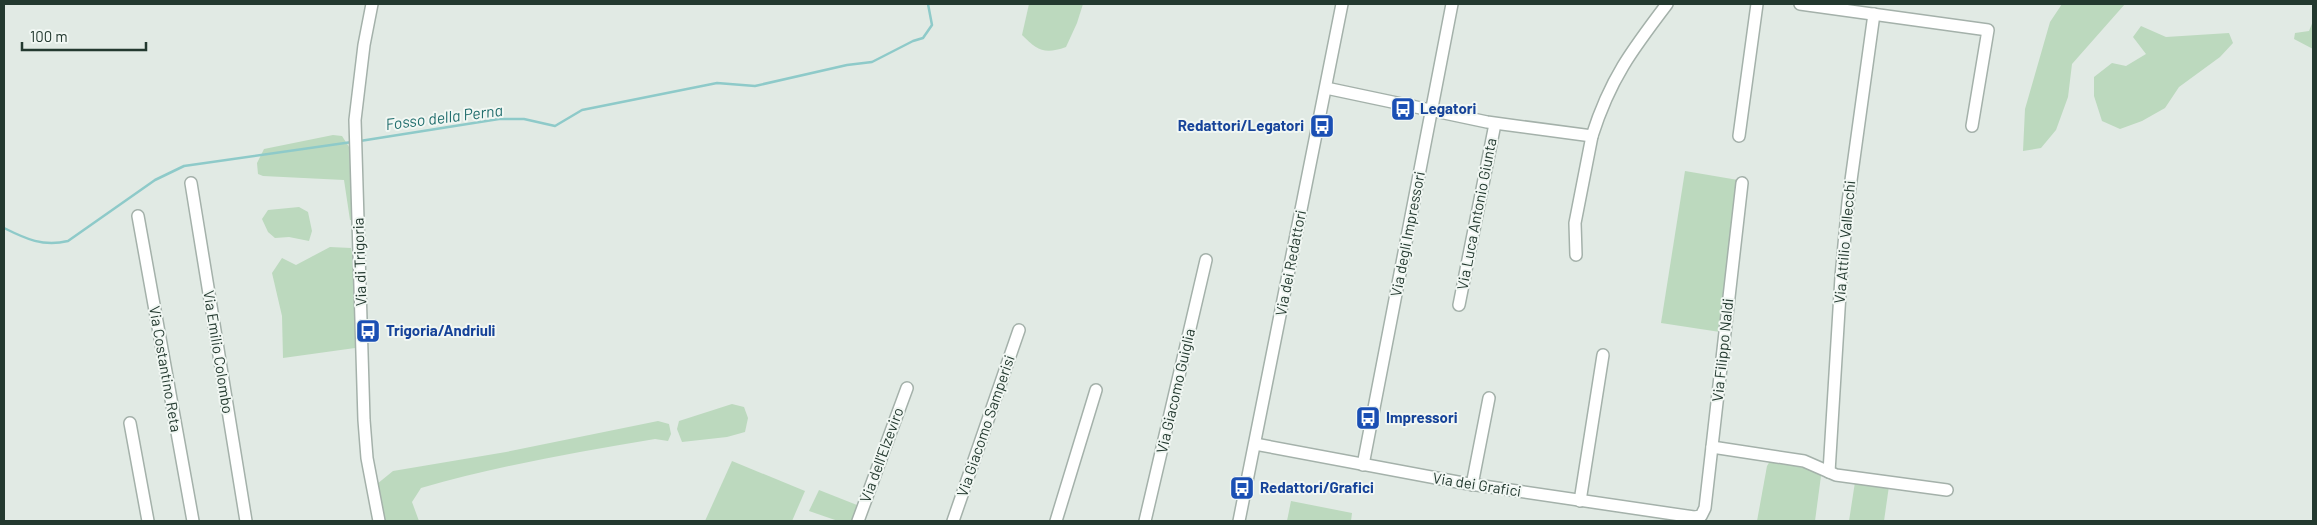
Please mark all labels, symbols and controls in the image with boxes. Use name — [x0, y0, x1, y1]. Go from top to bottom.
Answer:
scale bar — [22, 20, 146, 52]
text: 100 m — [30, 27, 68, 45]
bus stop icon: Legatori — [1390, 96, 1416, 122]
place label: Legatori — [1420, 99, 1477, 117]
water label: Fosso della Perna — [384, 100, 504, 133]
bus stop icon: Redattori/Legatori — [1309, 113, 1335, 139]
place label: Redattori/Legatori — [1178, 116, 1304, 134]
street label: Via Luca Antonio Giunta — [1452, 136, 1500, 291]
street label: Via degli Impressori — [1386, 170, 1428, 298]
street label: Via Attilio Vallecchi — [1830, 180, 1858, 304]
street label: Via dei Redattori — [1271, 208, 1309, 317]
street label: Via di Trigoria — [348, 217, 370, 307]
street label: Via Emilio Colombo — [200, 289, 238, 415]
street label: Via Filippo Naldi — [1708, 297, 1736, 402]
street label: Via Costantino Reta — [146, 304, 186, 433]
bus stop icon: Trigoria/Andriuli — [355, 318, 381, 344]
place label: Trigoria/Andriuli — [386, 321, 496, 339]
street label: Via Giacomo Guiglia — [1152, 327, 1198, 455]
street label: Via Giacomo Samperisi — [952, 352, 1018, 499]
street label: Via dell'Elzeviro — [856, 405, 907, 505]
bus stop icon: Impressori — [1355, 405, 1381, 431]
place label: Impressori — [1386, 408, 1458, 426]
street label: Via dei Grafici — [1432, 468, 1523, 500]
bus stop icon: Redattori/Grafici — [1229, 475, 1255, 501]
place label: Redattori/Grafici — [1260, 478, 1374, 496]

